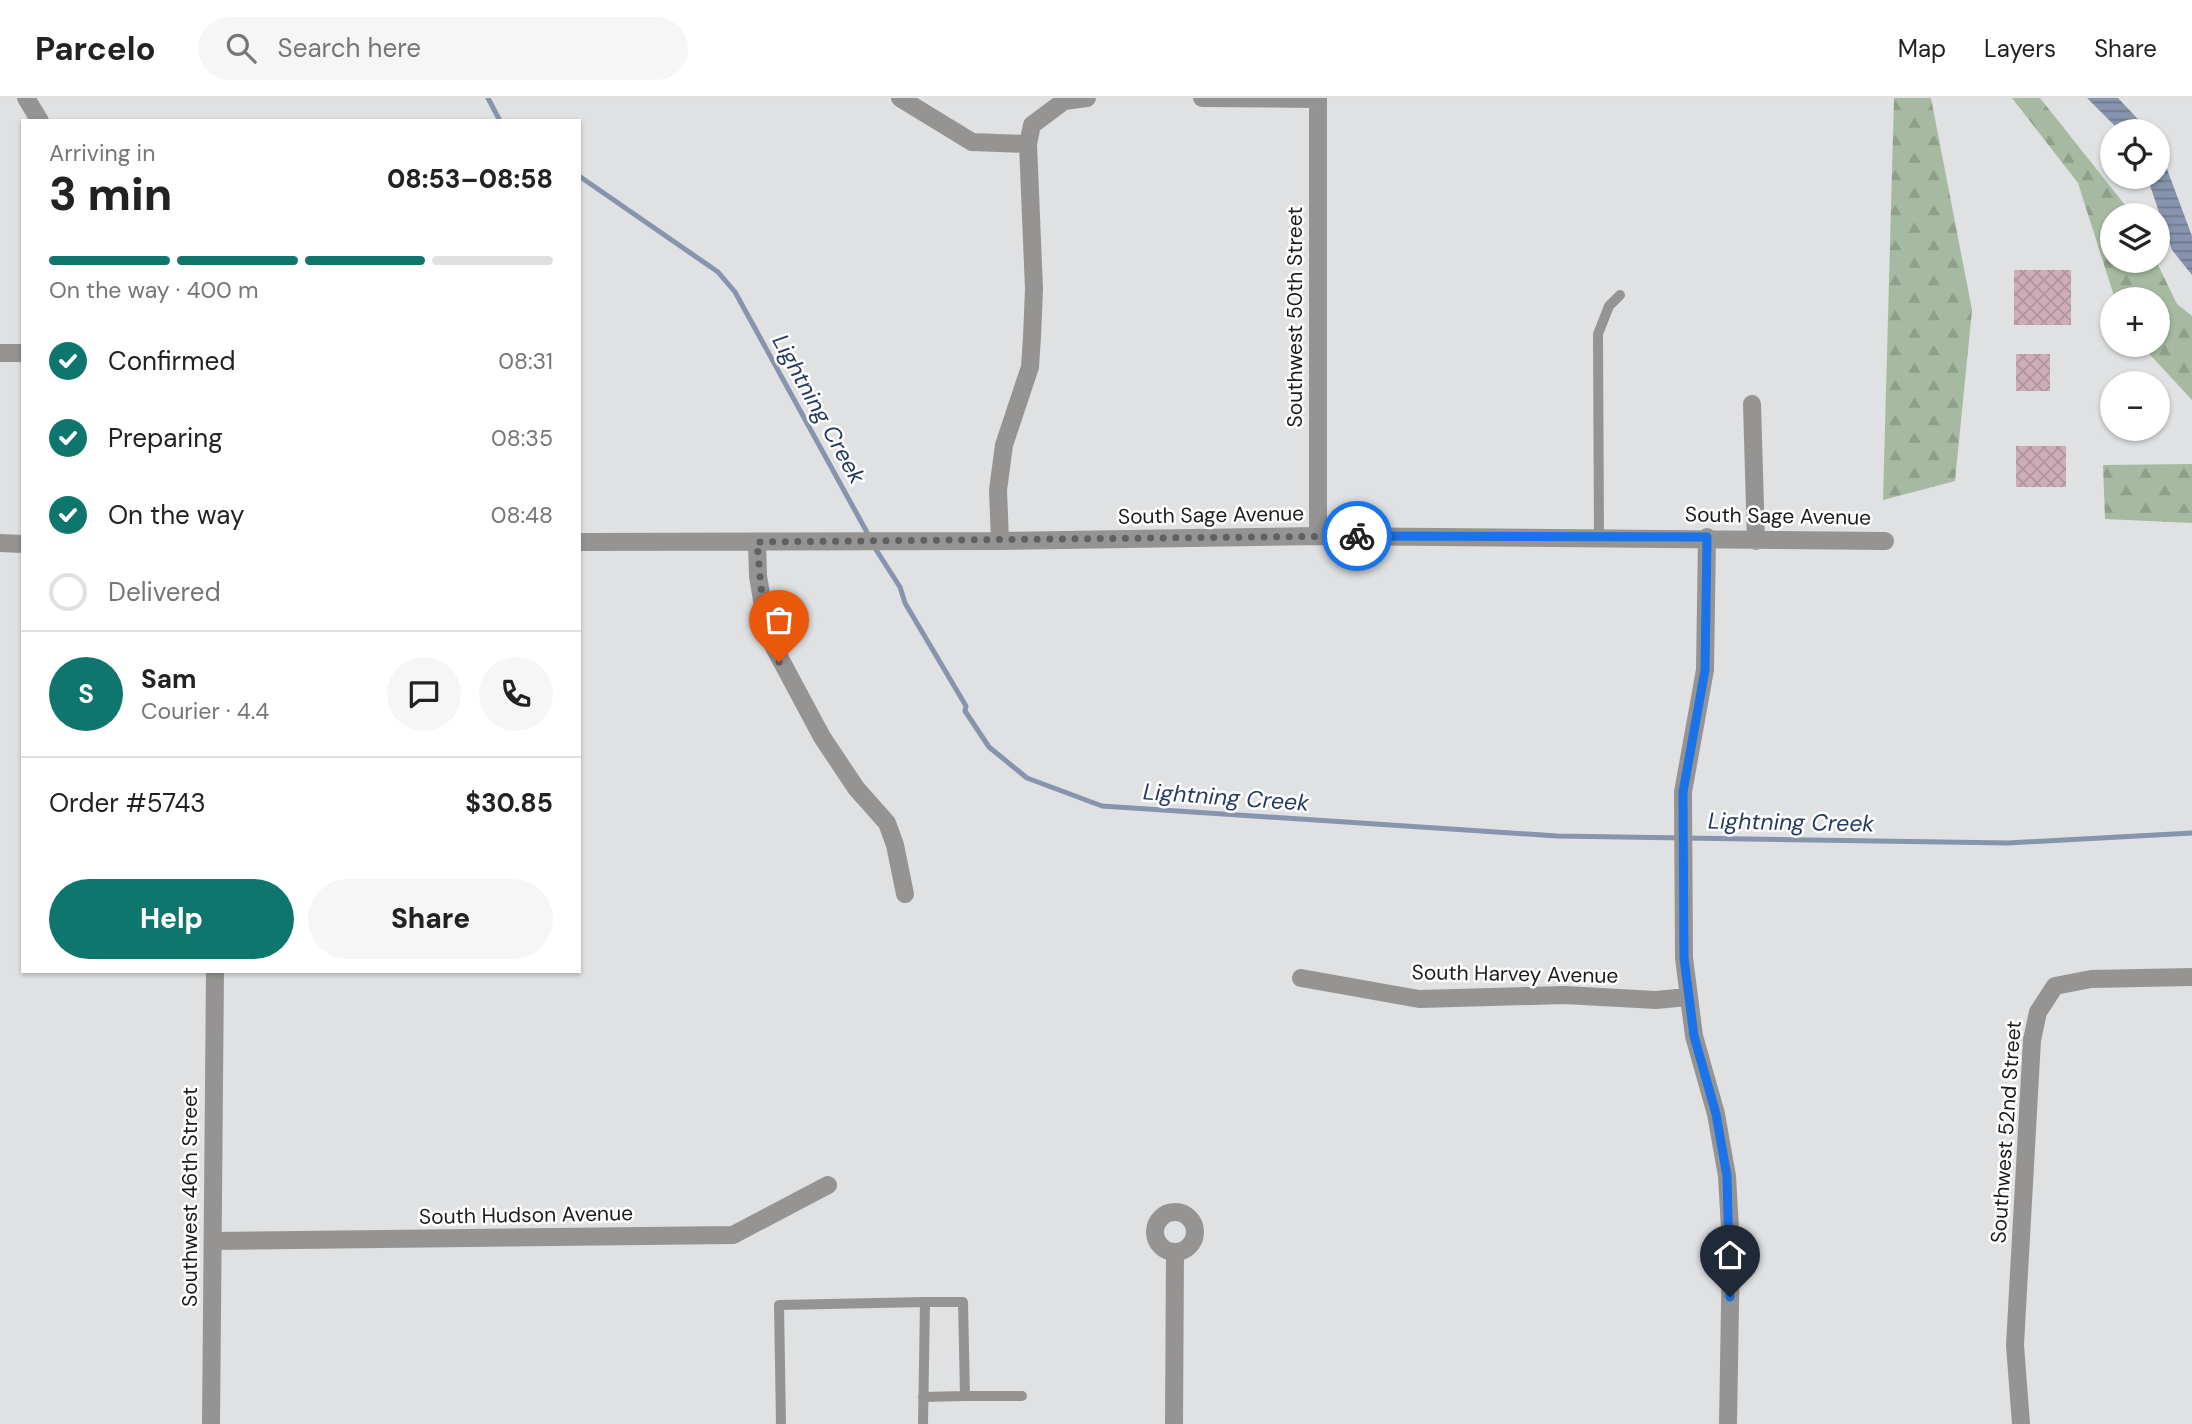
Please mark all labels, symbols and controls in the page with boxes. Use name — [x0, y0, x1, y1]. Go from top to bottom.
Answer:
search box — [198, 17, 688, 80]
text: Parcelo — [35, 27, 156, 70]
icon: search — [222, 29, 260, 67]
text: Search here — [278, 31, 421, 65]
text: Map — [1898, 33, 1946, 64]
text: Layers — [1984, 33, 2056, 64]
text: Share — [2094, 33, 2157, 64]
map controls — [2100, 119, 2170, 441]
button: locate — [2100, 119, 2170, 189]
text: Arriving in — [49, 138, 155, 168]
text: 08:53–08:58 — [387, 162, 553, 196]
text: 3 min — [49, 164, 172, 224]
button: layers — [2100, 203, 2170, 273]
street label: Southwest 50th Street — [1281, 206, 1309, 428]
text: On the way · 400 m — [49, 275, 258, 305]
button: + — [2100, 287, 2170, 357]
water label: Lightning Creek — [766, 329, 873, 489]
icon: check — [49, 342, 87, 380]
text: Confirmed — [108, 344, 235, 378]
text: 08:31 — [498, 346, 553, 376]
button: − — [2100, 371, 2170, 441]
icon: check — [49, 419, 87, 457]
text: Preparing — [108, 421, 223, 455]
text: 08:35 — [491, 423, 553, 453]
icon: check — [49, 496, 87, 534]
text: On the way — [108, 498, 244, 532]
street label: South Sage Avenue — [1118, 499, 1304, 531]
text: 08:48 — [491, 500, 553, 530]
street label: South Sage Avenue — [1685, 500, 1871, 532]
courier — [1322, 501, 1392, 571]
icon: bike — [1338, 517, 1376, 555]
text: Delivered — [108, 575, 221, 609]
pin — [749, 590, 809, 662]
icon: bag — [760, 601, 798, 639]
button: chat — [387, 657, 461, 731]
button: phone — [479, 657, 553, 731]
text: Sam — [141, 662, 196, 696]
text: S — [78, 677, 94, 711]
text: Courier · 4.4 — [141, 696, 269, 726]
water label: Lightning Creek — [1142, 776, 1310, 818]
text: Order #5743 — [49, 786, 206, 820]
text: $30.85 — [465, 786, 553, 820]
water label: Lightning Creek — [1708, 806, 1875, 838]
button: Help — [49, 879, 294, 959]
button: Share — [308, 879, 553, 959]
street label: South Harvey Avenue — [1411, 958, 1619, 990]
street label: Southwest 52nd Street — [1984, 1020, 2028, 1244]
street label: Southwest 46th Street — [176, 1087, 204, 1307]
street label: South Hudson Avenue — [419, 1199, 633, 1231]
pin — [1700, 1225, 1760, 1297]
icon: home — [1711, 1236, 1749, 1274]

